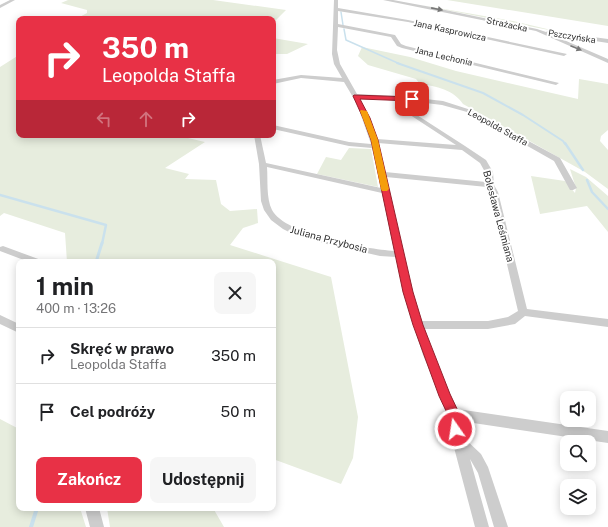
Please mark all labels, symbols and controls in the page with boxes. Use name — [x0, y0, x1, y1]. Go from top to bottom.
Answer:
one-way arrow — [431, 7, 444, 13]
street label: Strażacka — [485, 14, 529, 34]
street label: Jana Kasprowicza — [413, 17, 487, 43]
street label: Pszczyńska — [548, 27, 597, 45]
text: 350 m — [102, 31, 189, 64]
icon: right — [36, 32, 88, 84]
street label: Jana Lechonia — [414, 44, 474, 68]
one-way arrow — [570, 45, 582, 51]
text: Leopolda Staffa — [102, 65, 236, 86]
pin — [395, 82, 429, 116]
icon: arrive — [401, 88, 423, 110]
street label: Leopolda Staffa — [466, 106, 530, 148]
icon: left — [93, 108, 115, 130]
icon: ahead — [135, 108, 157, 130]
icon: right — [177, 108, 199, 130]
street label: Bolesława Leśmiana — [481, 169, 517, 263]
street label: Juliana Przybosia — [289, 223, 369, 255]
text: 1 min — [36, 272, 94, 300]
button: close — [214, 272, 256, 314]
text: 400 m · 13:26 — [36, 301, 116, 316]
text: Skręć w prawo — [70, 340, 174, 357]
icon: right — [36, 345, 58, 367]
text: 350 m — [211, 347, 256, 364]
text: Leopolda Staffa — [70, 357, 166, 372]
map controls — [560, 391, 596, 515]
button: sound — [560, 391, 596, 427]
icon: arrive — [36, 401, 58, 423]
text: Cel podróży — [70, 403, 155, 420]
text: 50 m — [221, 403, 256, 420]
position arrow — [434, 408, 476, 450]
button: search — [560, 435, 596, 471]
button: Zakończ — [36, 457, 142, 503]
button: Udostępnij — [150, 457, 256, 503]
button: layers — [560, 479, 596, 515]

